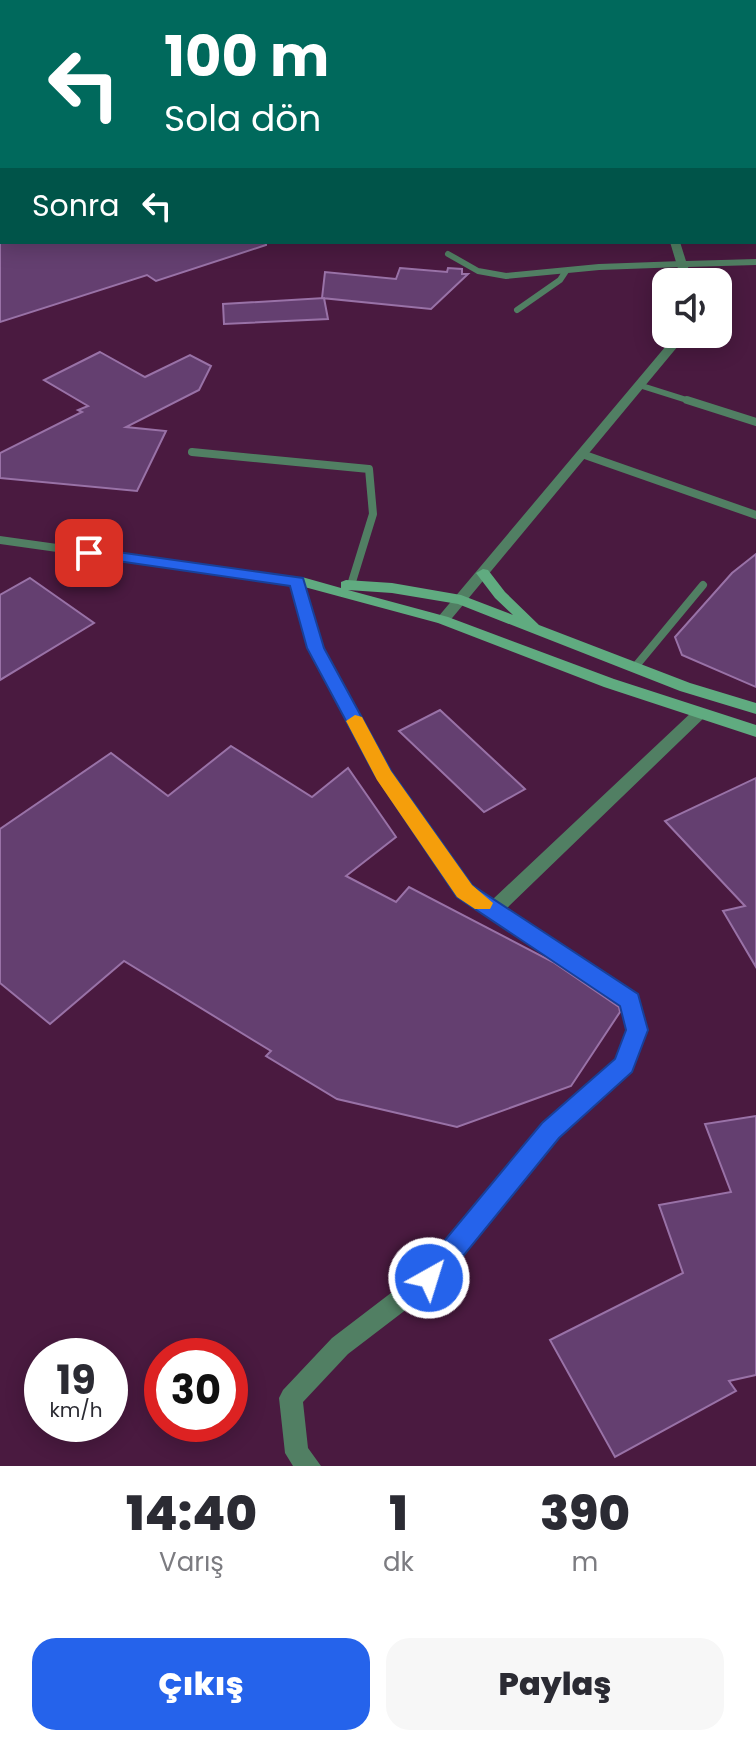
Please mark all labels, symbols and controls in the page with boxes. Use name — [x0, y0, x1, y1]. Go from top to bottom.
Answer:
text: 100 m — [164, 17, 329, 96]
icon: left — [32, 32, 136, 136]
text: Sola dön — [164, 93, 321, 144]
text: Sonra — [32, 184, 119, 227]
icon: left — [135, 184, 179, 228]
map controls — [652, 268, 732, 348]
button: sound — [652, 268, 732, 348]
pin — [55, 519, 123, 587]
icon: arrive — [67, 531, 111, 575]
position arrow — [387, 1236, 471, 1320]
speed limit sign: 30 — [144, 1338, 248, 1442]
text: 19 — [56, 1352, 96, 1408]
text: km/h — [49, 1396, 103, 1424]
text: 14:40 — [126, 1480, 257, 1547]
text: 1 — [389, 1480, 408, 1547]
text: 390 — [540, 1480, 630, 1547]
text: Varış — [159, 1544, 224, 1580]
text: dk — [383, 1544, 414, 1580]
text: m — [572, 1544, 598, 1580]
button: Çıkış — [32, 1638, 370, 1730]
button: Paylaş — [386, 1638, 724, 1730]

